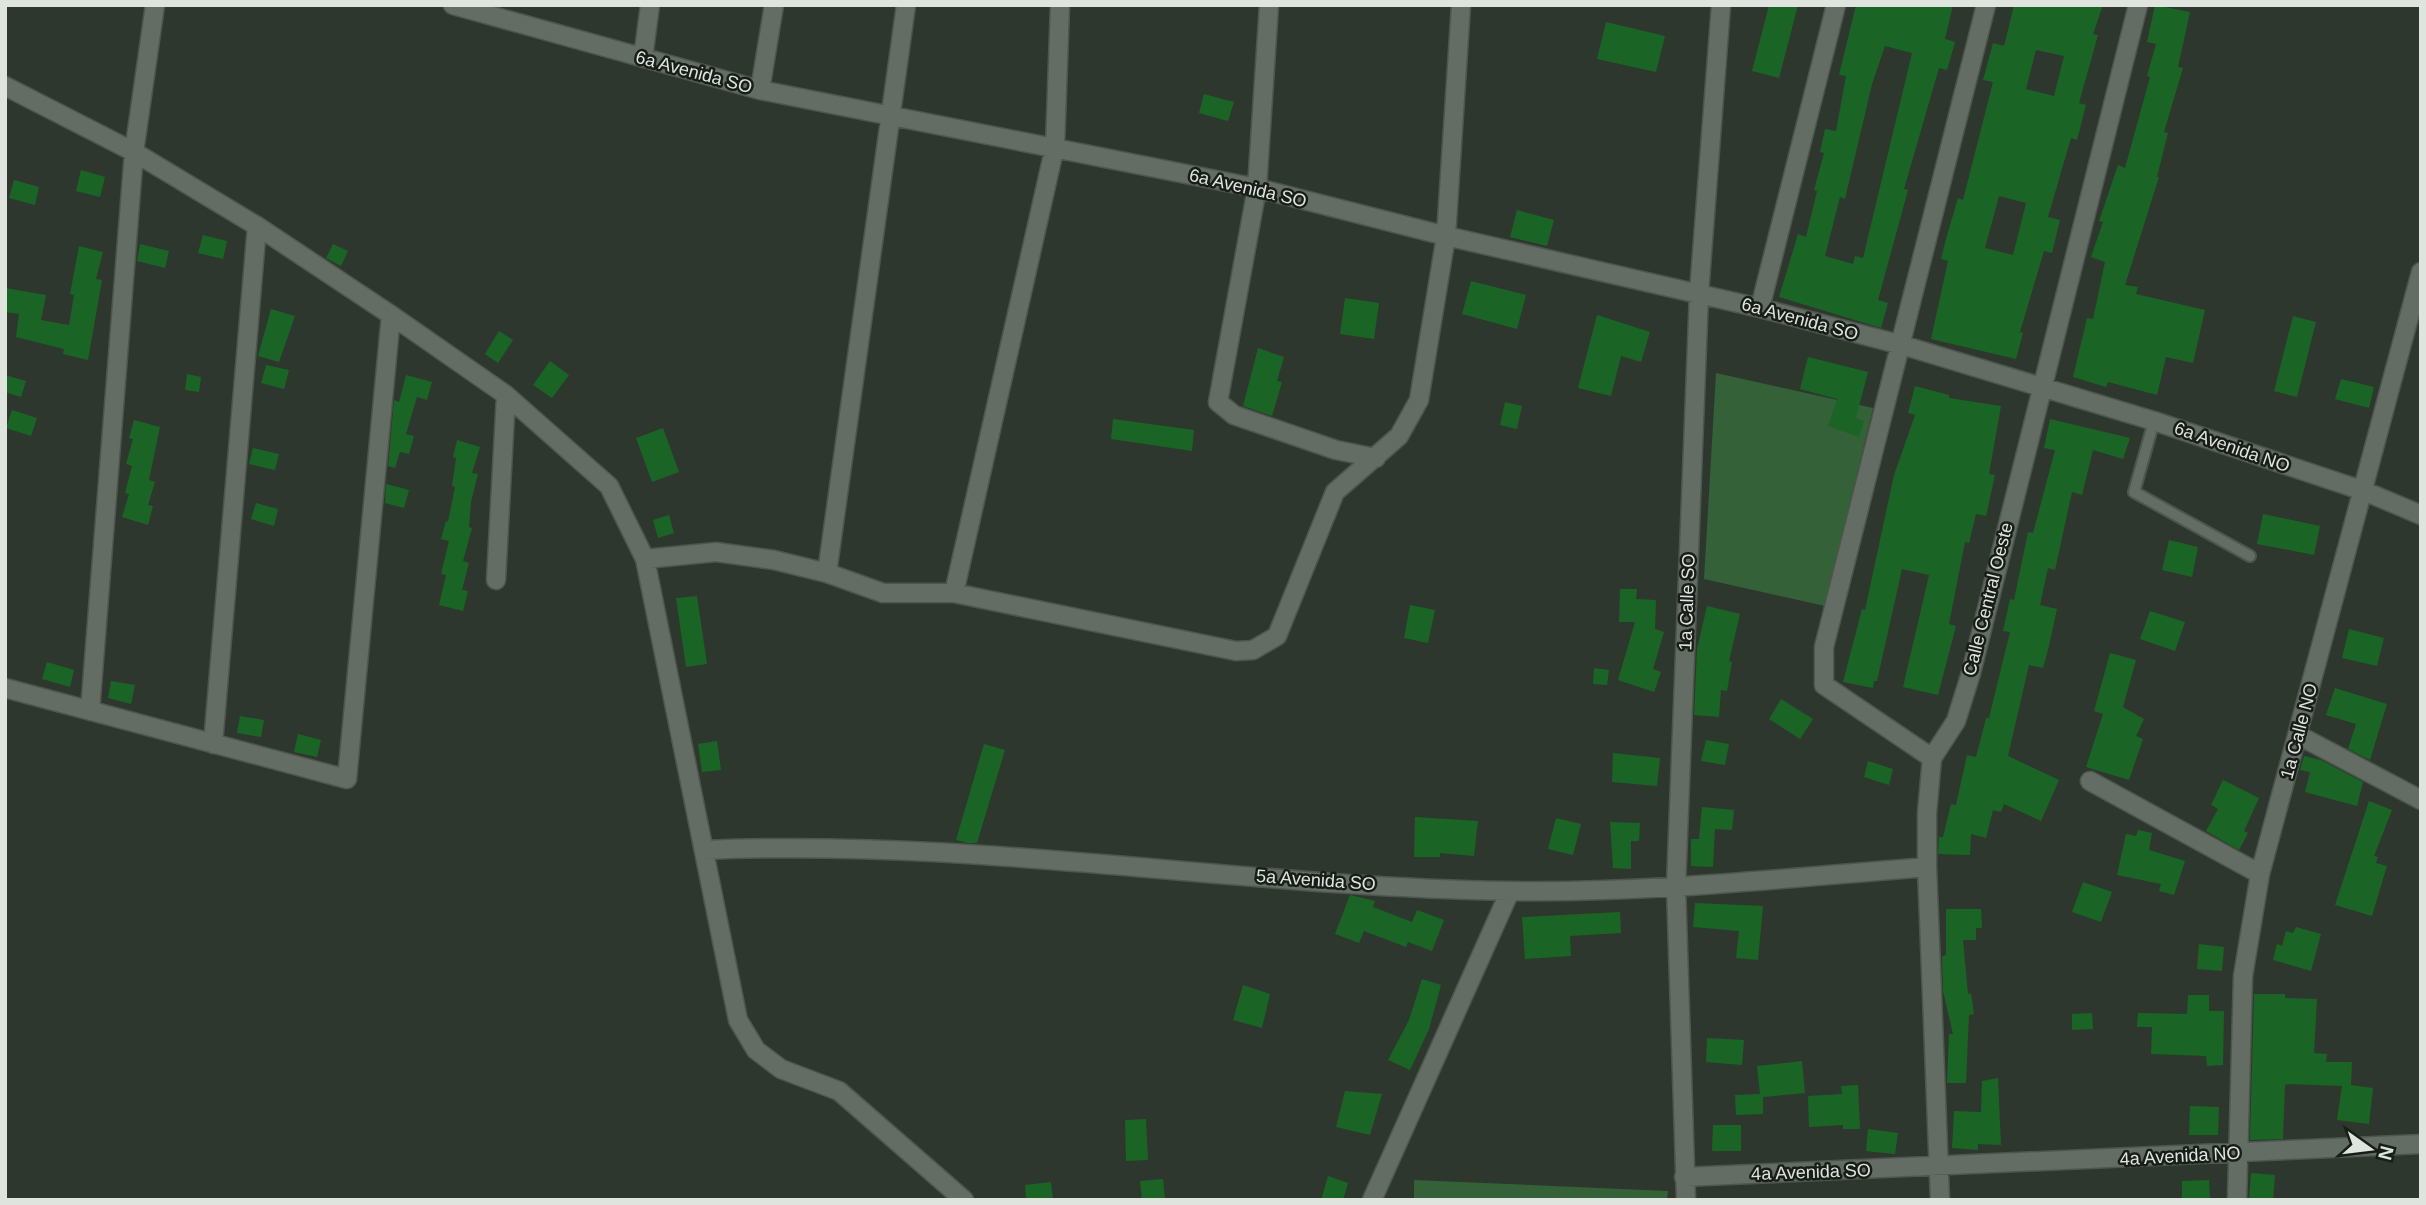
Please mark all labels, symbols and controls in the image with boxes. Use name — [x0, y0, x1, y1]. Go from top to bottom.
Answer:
street label: 6a Avenida SO — [634, 47, 754, 97]
street label: 6a Avenida SO — [1187, 165, 1309, 211]
street label: 6a Avenida SO — [1740, 294, 1860, 344]
street label: 6a Avenida NO — [2172, 418, 2292, 476]
street label: Calle Central Oeste — [1959, 520, 2017, 678]
street label: 1a Calle SO — [1675, 553, 1699, 651]
street label: 1a Calle NO — [2277, 681, 2321, 781]
street label: 5a Avenida SO — [1256, 866, 1376, 894]
north arrow — [2335, 1114, 2405, 1184]
street label: 4a Avenida NO — [2119, 1143, 2241, 1169]
text: N — [2374, 1144, 2398, 1162]
street label: 4a Avenida SO — [1751, 1160, 1871, 1184]

